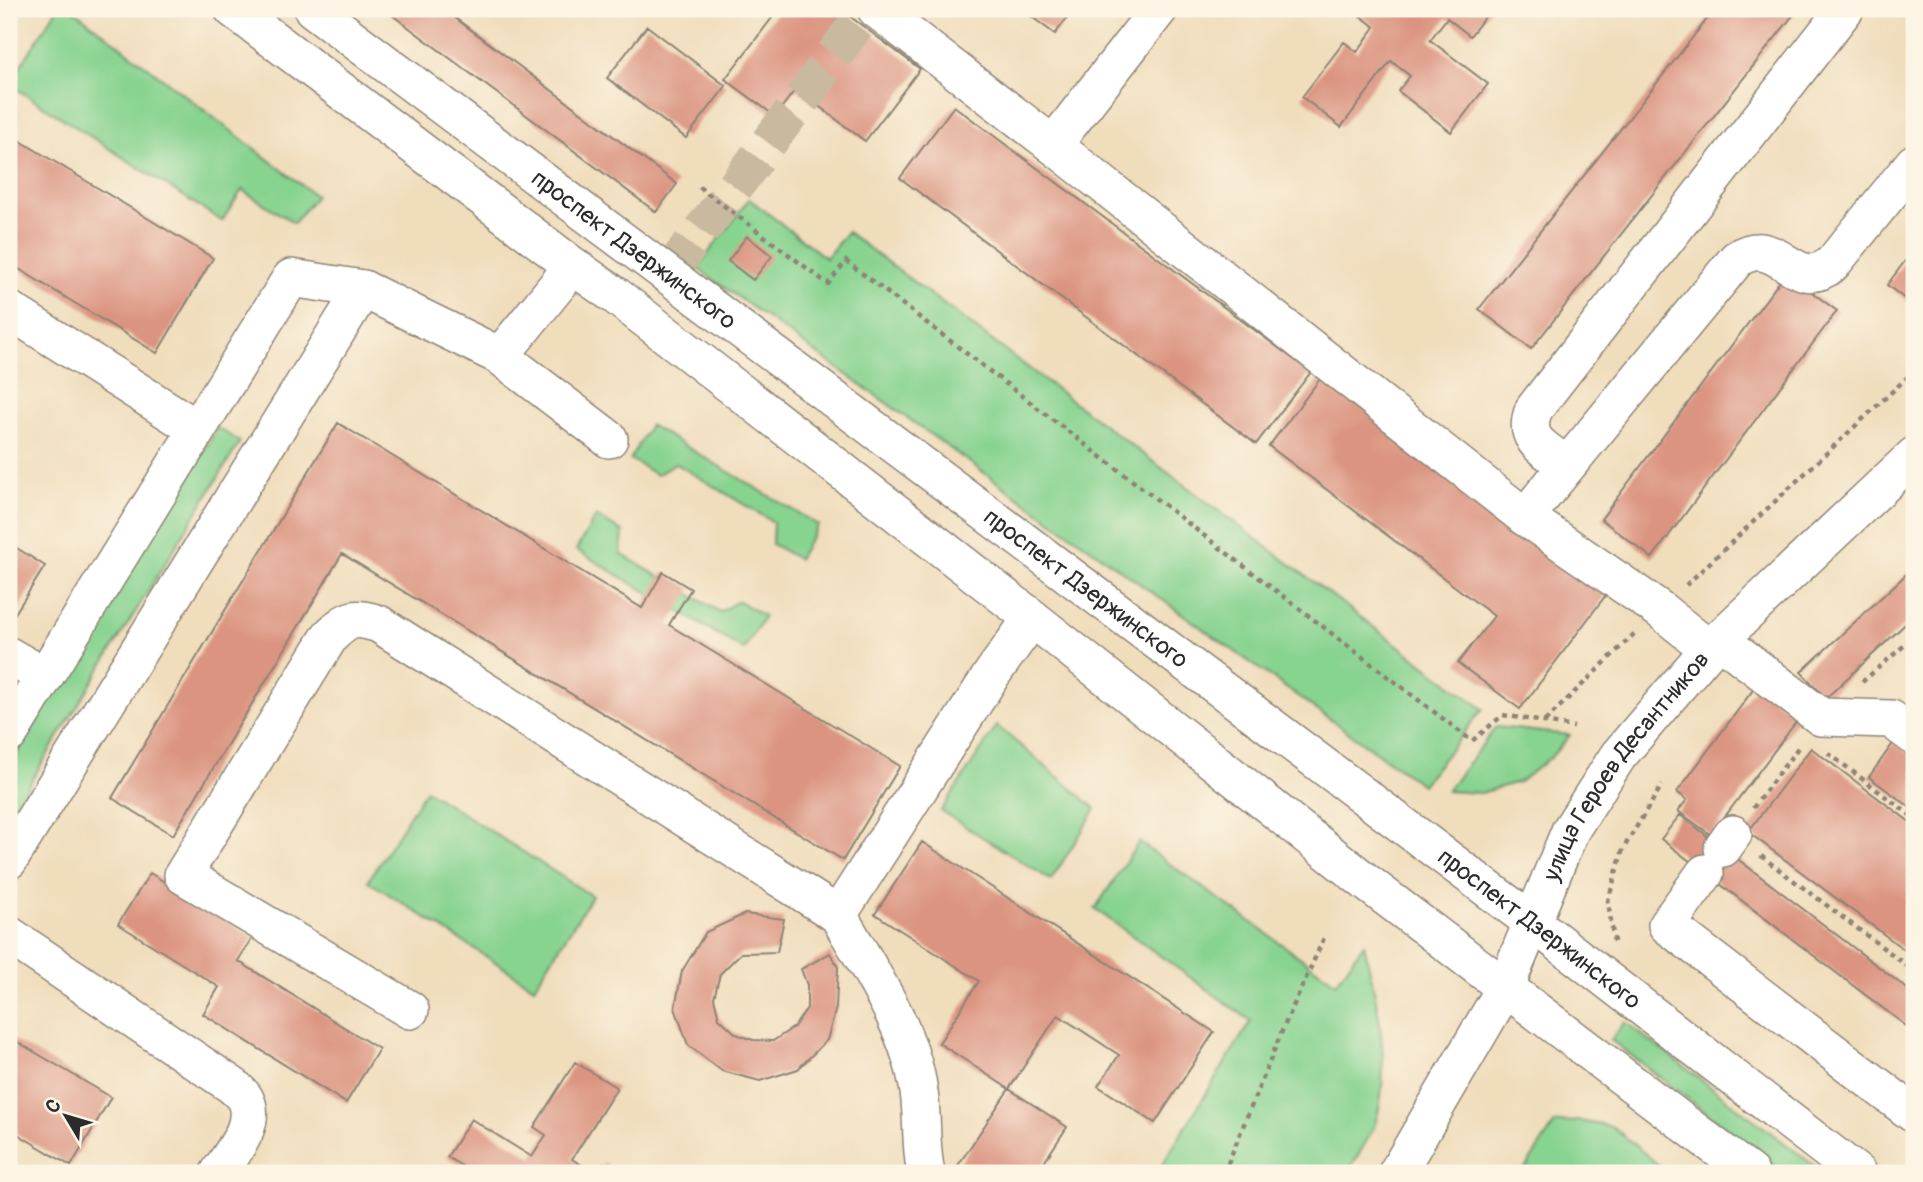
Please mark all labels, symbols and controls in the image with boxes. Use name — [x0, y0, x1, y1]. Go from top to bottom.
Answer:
street label: проспект Дзержинского — [526, 163, 742, 335]
street label: проспект Дзержинского — [978, 502, 1194, 674]
street label: улица Героев Десантников — [1536, 645, 1715, 886]
street label: проспект Дзержинского — [1432, 842, 1647, 1015]
north arrow — [32, 1080, 102, 1150]
text: С — [40, 1094, 67, 1118]

